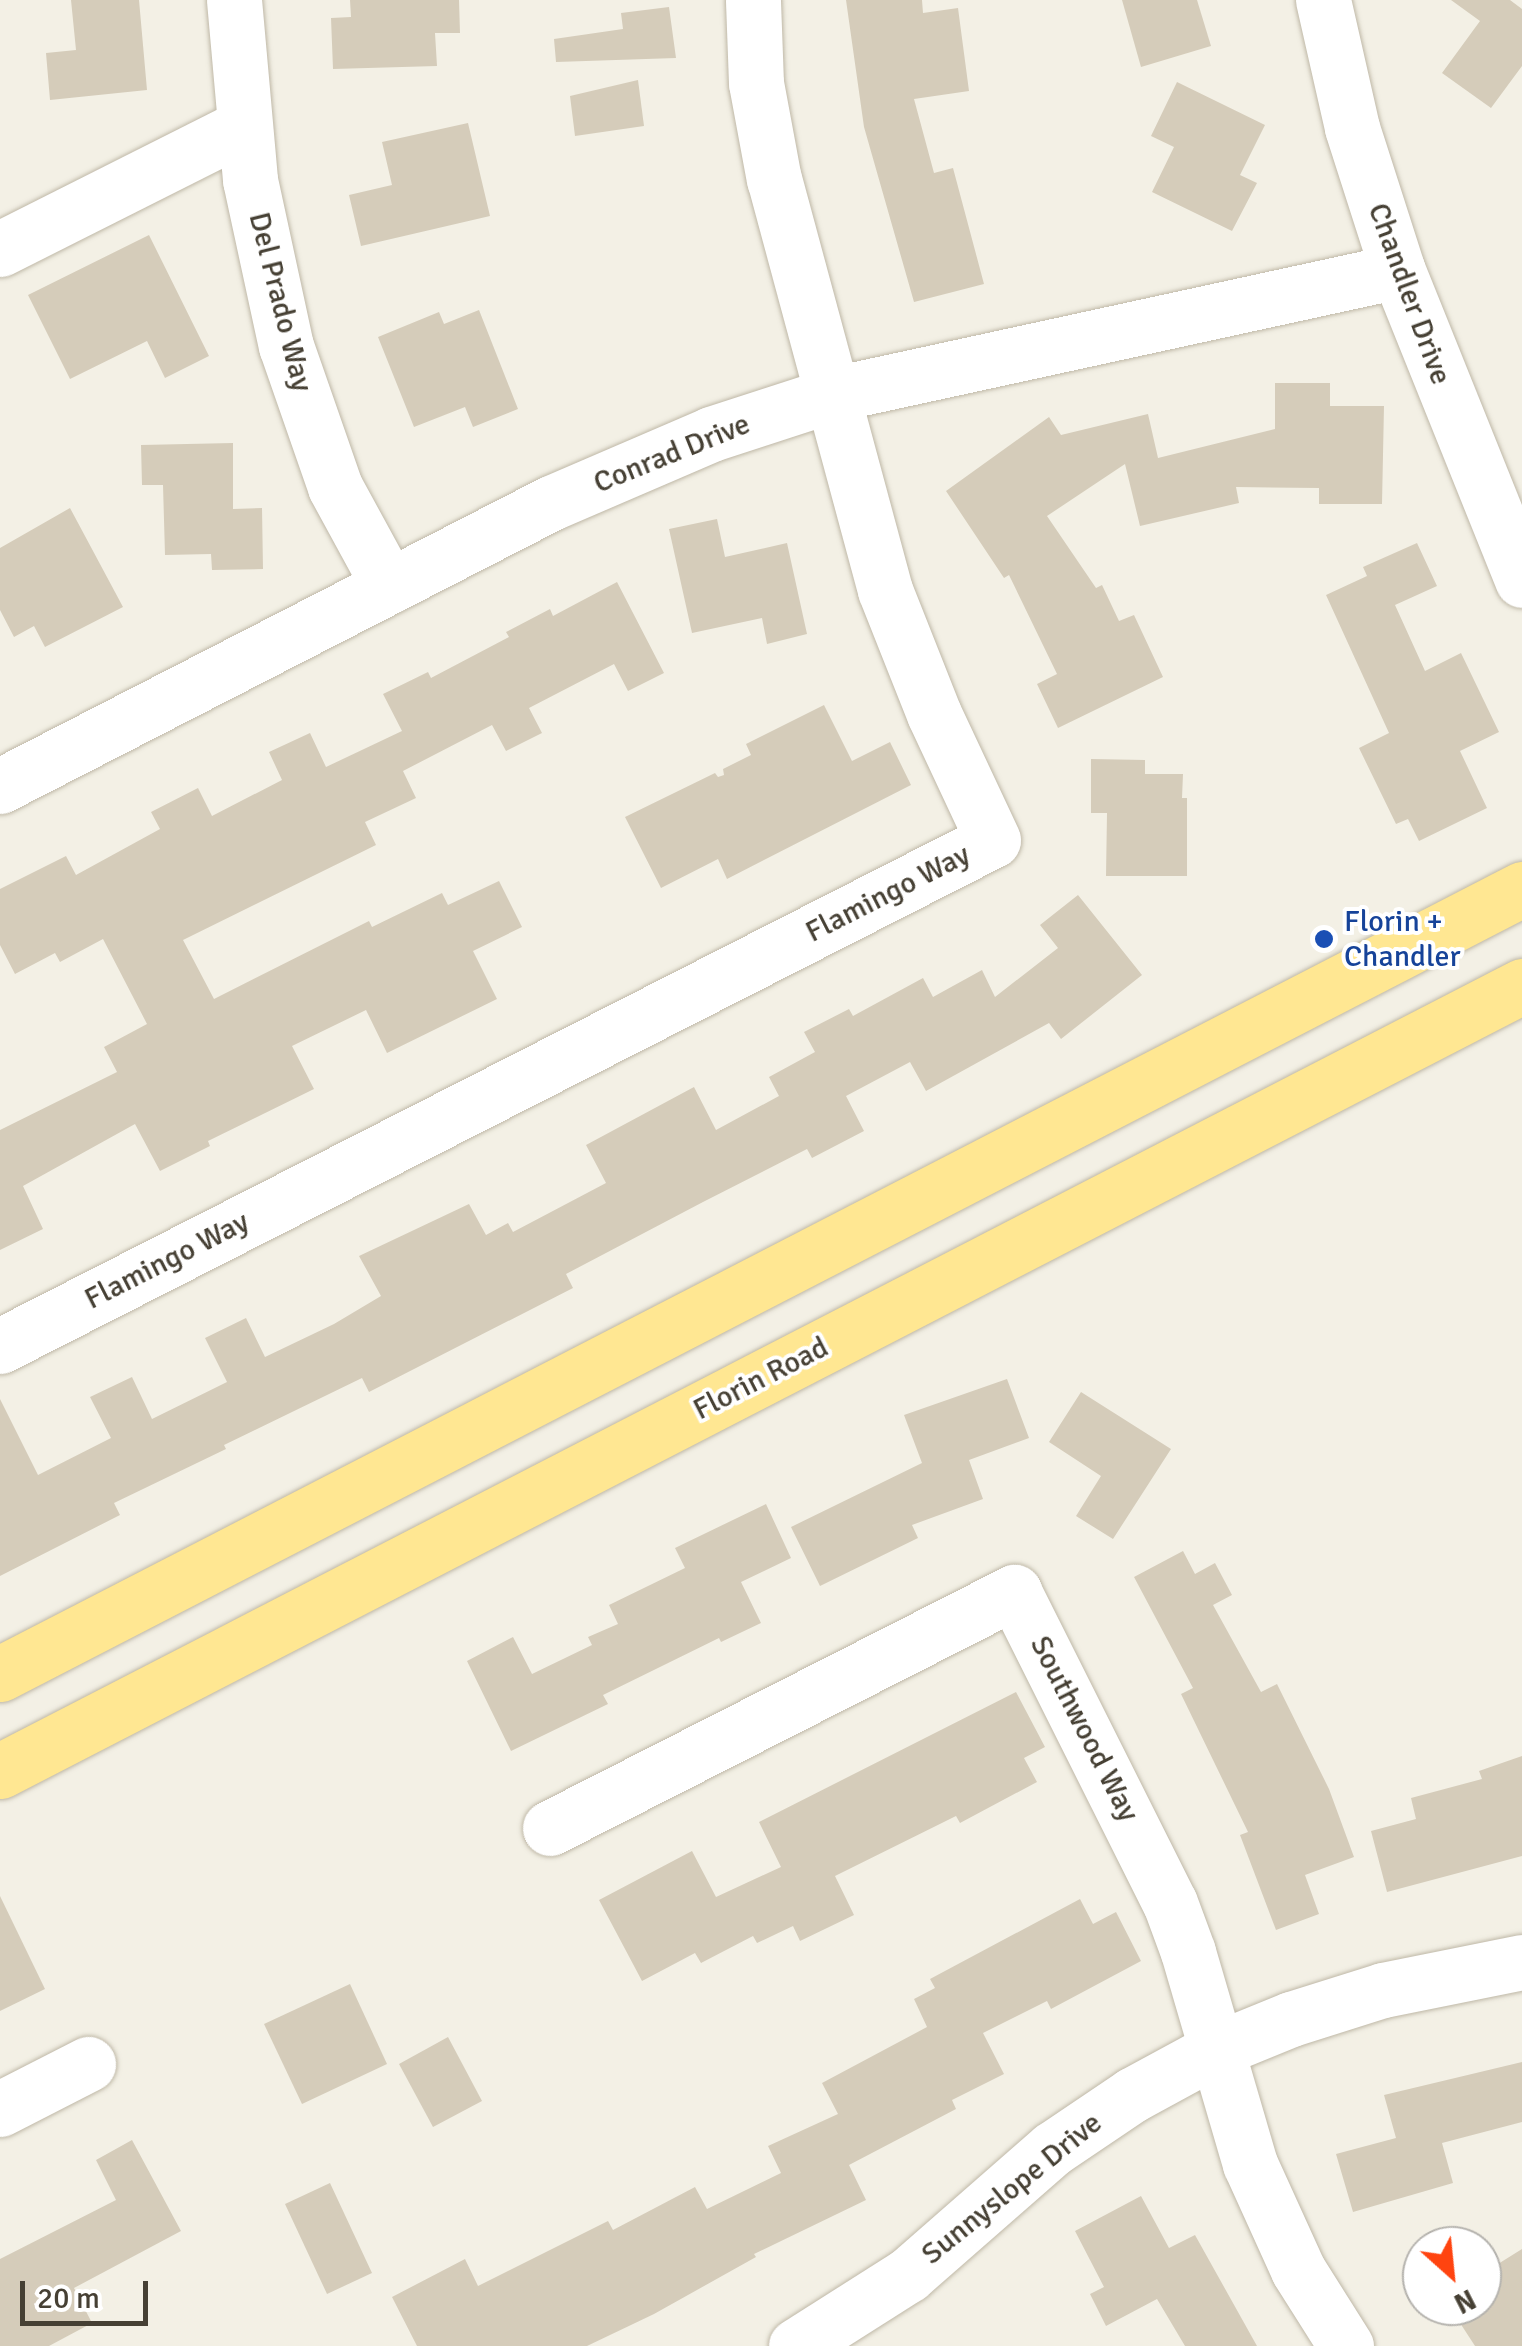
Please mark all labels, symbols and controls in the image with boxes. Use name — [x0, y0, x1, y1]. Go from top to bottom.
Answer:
street label: Chandler Drive — [1360, 198, 1458, 390]
street label: Del Prado Way — [240, 209, 320, 395]
street label: Conrad Drive — [589, 406, 755, 502]
street label: Flamingo Way — [800, 837, 976, 951]
place label: Florin + Chandler — [1344, 904, 1460, 974]
marker: Florin + Chandler — [1313, 928, 1335, 950]
street label: Flamingo Way — [79, 1204, 255, 1318]
street label: Florin Road — [688, 1330, 834, 1428]
street label: Southwood Way — [1022, 1630, 1146, 1828]
street label: Sunnyslope Drive — [915, 2105, 1109, 2273]
north arrow — [1402, 2226, 1502, 2326]
scale bar — [25, 2261, 152, 2323]
text: 20 m — [37, 2280, 100, 2317]
text: N — [1448, 2281, 1481, 2321]

